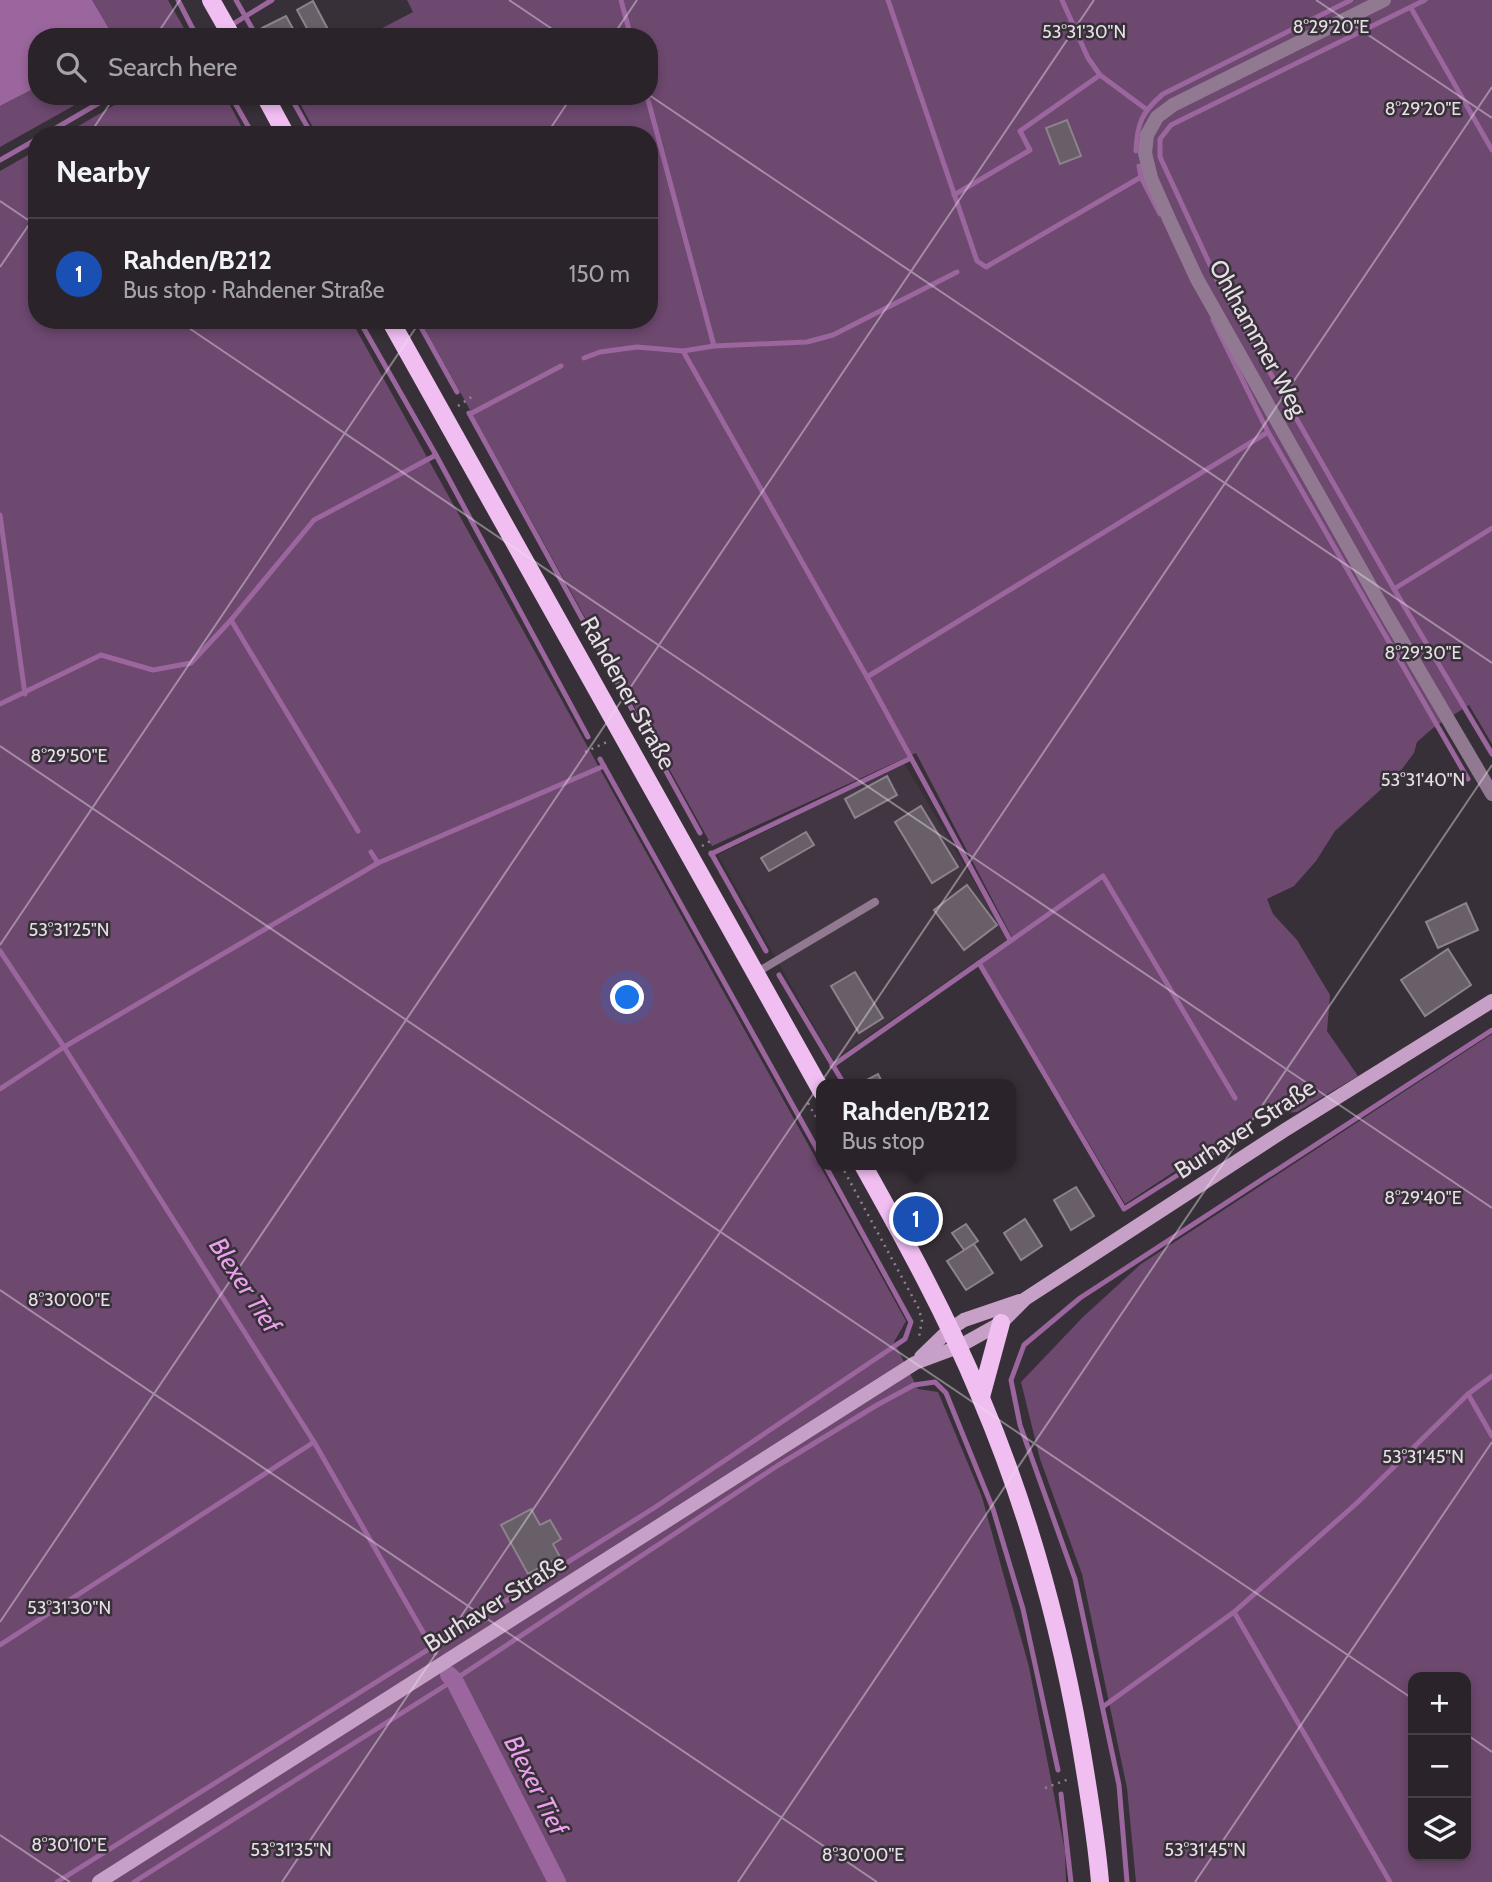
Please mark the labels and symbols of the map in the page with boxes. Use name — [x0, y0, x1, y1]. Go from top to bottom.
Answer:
text: 8°29'20"E — [1293, 16, 1369, 38]
text: 53°31'30"N — [1042, 21, 1126, 43]
text: 8°29'20"E — [1385, 98, 1461, 120]
street label: Ohlhammer Weg — [1203, 254, 1314, 422]
street label: Rahdener Straße — [575, 611, 682, 774]
text: 8°29'30"E — [1385, 642, 1462, 664]
text: 8°29'50"E — [31, 745, 108, 767]
text: 53°31'40"N — [1381, 769, 1465, 791]
text: 53°31'25"N — [28, 919, 110, 941]
your location — [610, 980, 644, 1014]
street label: Burhaver Straße — [1169, 1072, 1321, 1185]
text: 8°29'40"E — [1384, 1187, 1462, 1209]
pin: 1 — [893, 1193, 939, 1245]
water label: Blexer Tief — [202, 1231, 289, 1341]
text: 8°30'00"E — [28, 1289, 110, 1311]
text: 53°31'45"N — [1382, 1446, 1464, 1468]
street label: Burhaver Straße — [418, 1547, 571, 1658]
text: 53°31'30"N — [27, 1597, 111, 1619]
water label: Blexer Tief — [497, 1730, 576, 1842]
text: 8°30'10"E — [31, 1834, 107, 1856]
text: 53°31'35"N — [250, 1839, 332, 1861]
text: 53°31'45"N — [1164, 1839, 1246, 1861]
text: 8°30'00"E — [822, 1844, 904, 1866]

